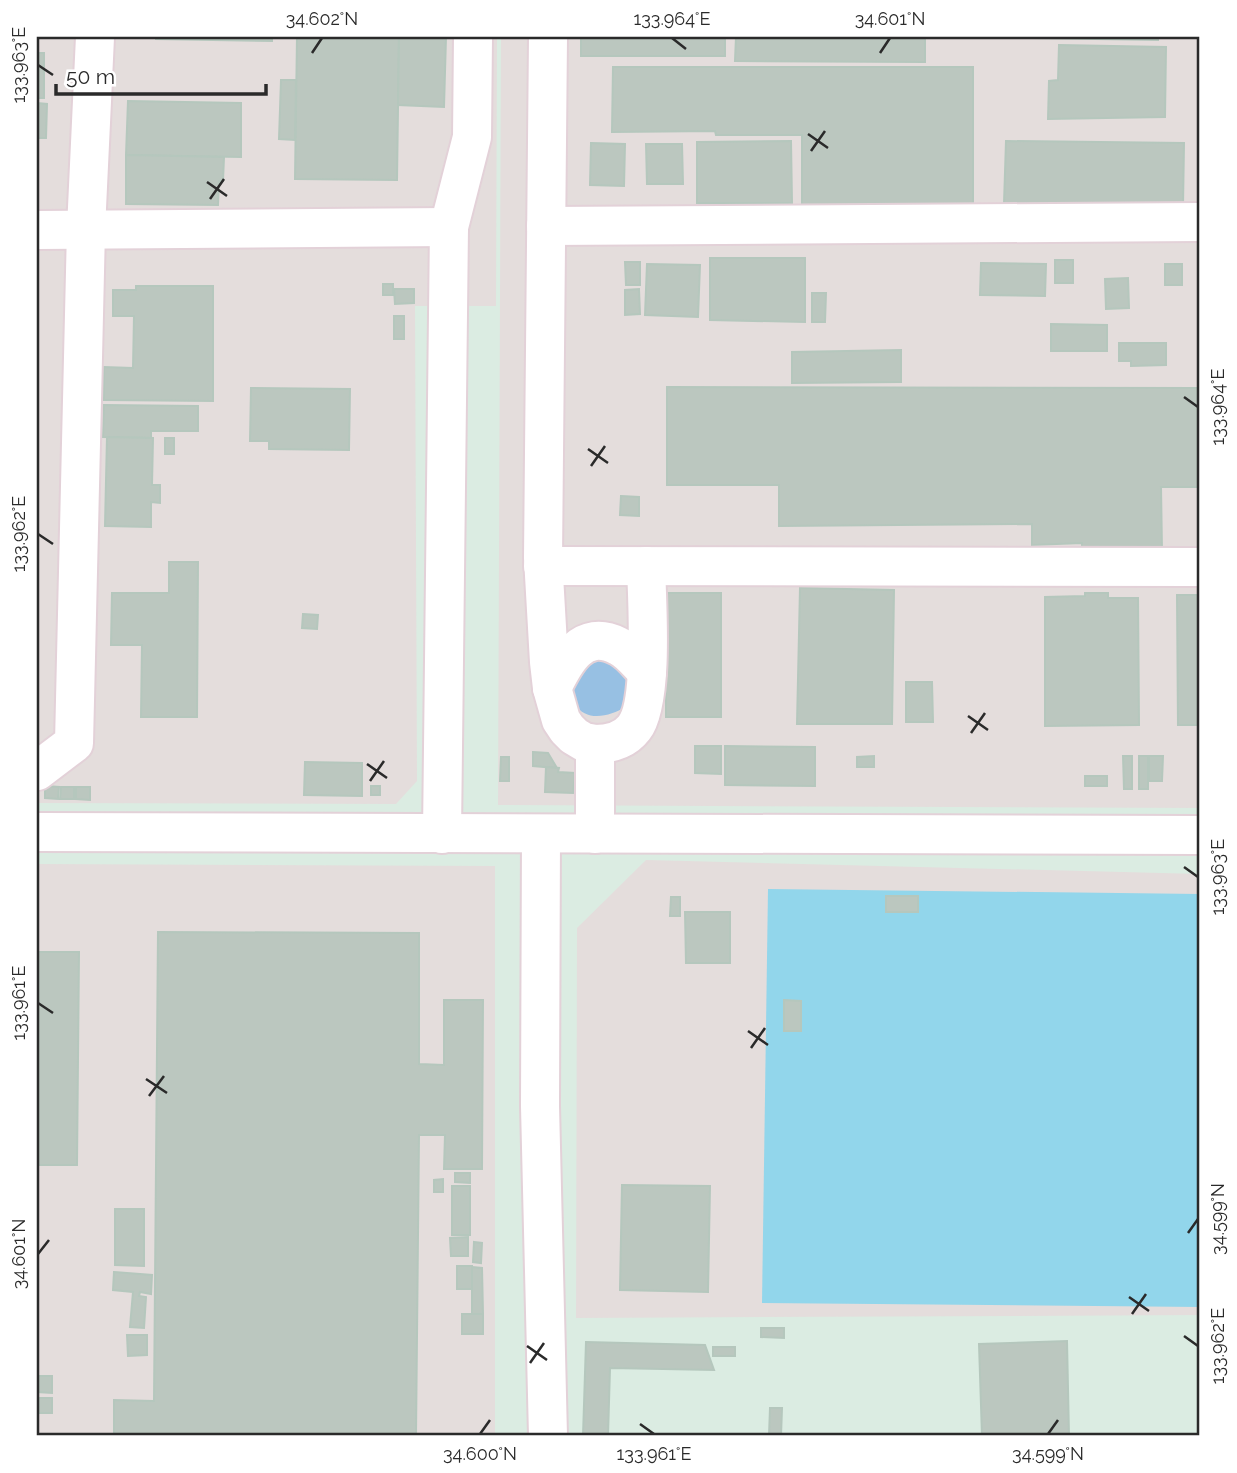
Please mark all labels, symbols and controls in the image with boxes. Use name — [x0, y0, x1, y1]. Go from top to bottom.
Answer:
text: 34.602°N — [286, 8, 358, 29]
text: 133.964°E — [633, 8, 711, 29]
text: 34.601°N — [855, 8, 925, 29]
text: 133.963°E — [8, 27, 29, 103]
scale bar — [56, 52, 266, 96]
text: 50 m — [66, 64, 115, 89]
text: 133.964°E — [1207, 368, 1228, 446]
text: 133.962°E — [8, 496, 29, 572]
text: 133.963°E — [1207, 839, 1228, 915]
text: 133.961°E — [8, 966, 29, 1040]
text: 34.599°N — [1207, 1183, 1228, 1255]
text: 34.601°N — [8, 1219, 29, 1289]
text: 133.962°E — [1207, 1308, 1228, 1384]
text: 34.600°N — [443, 1443, 517, 1464]
text: 133.961°E — [617, 1443, 691, 1464]
text: 34.599°N — [1012, 1443, 1084, 1464]

